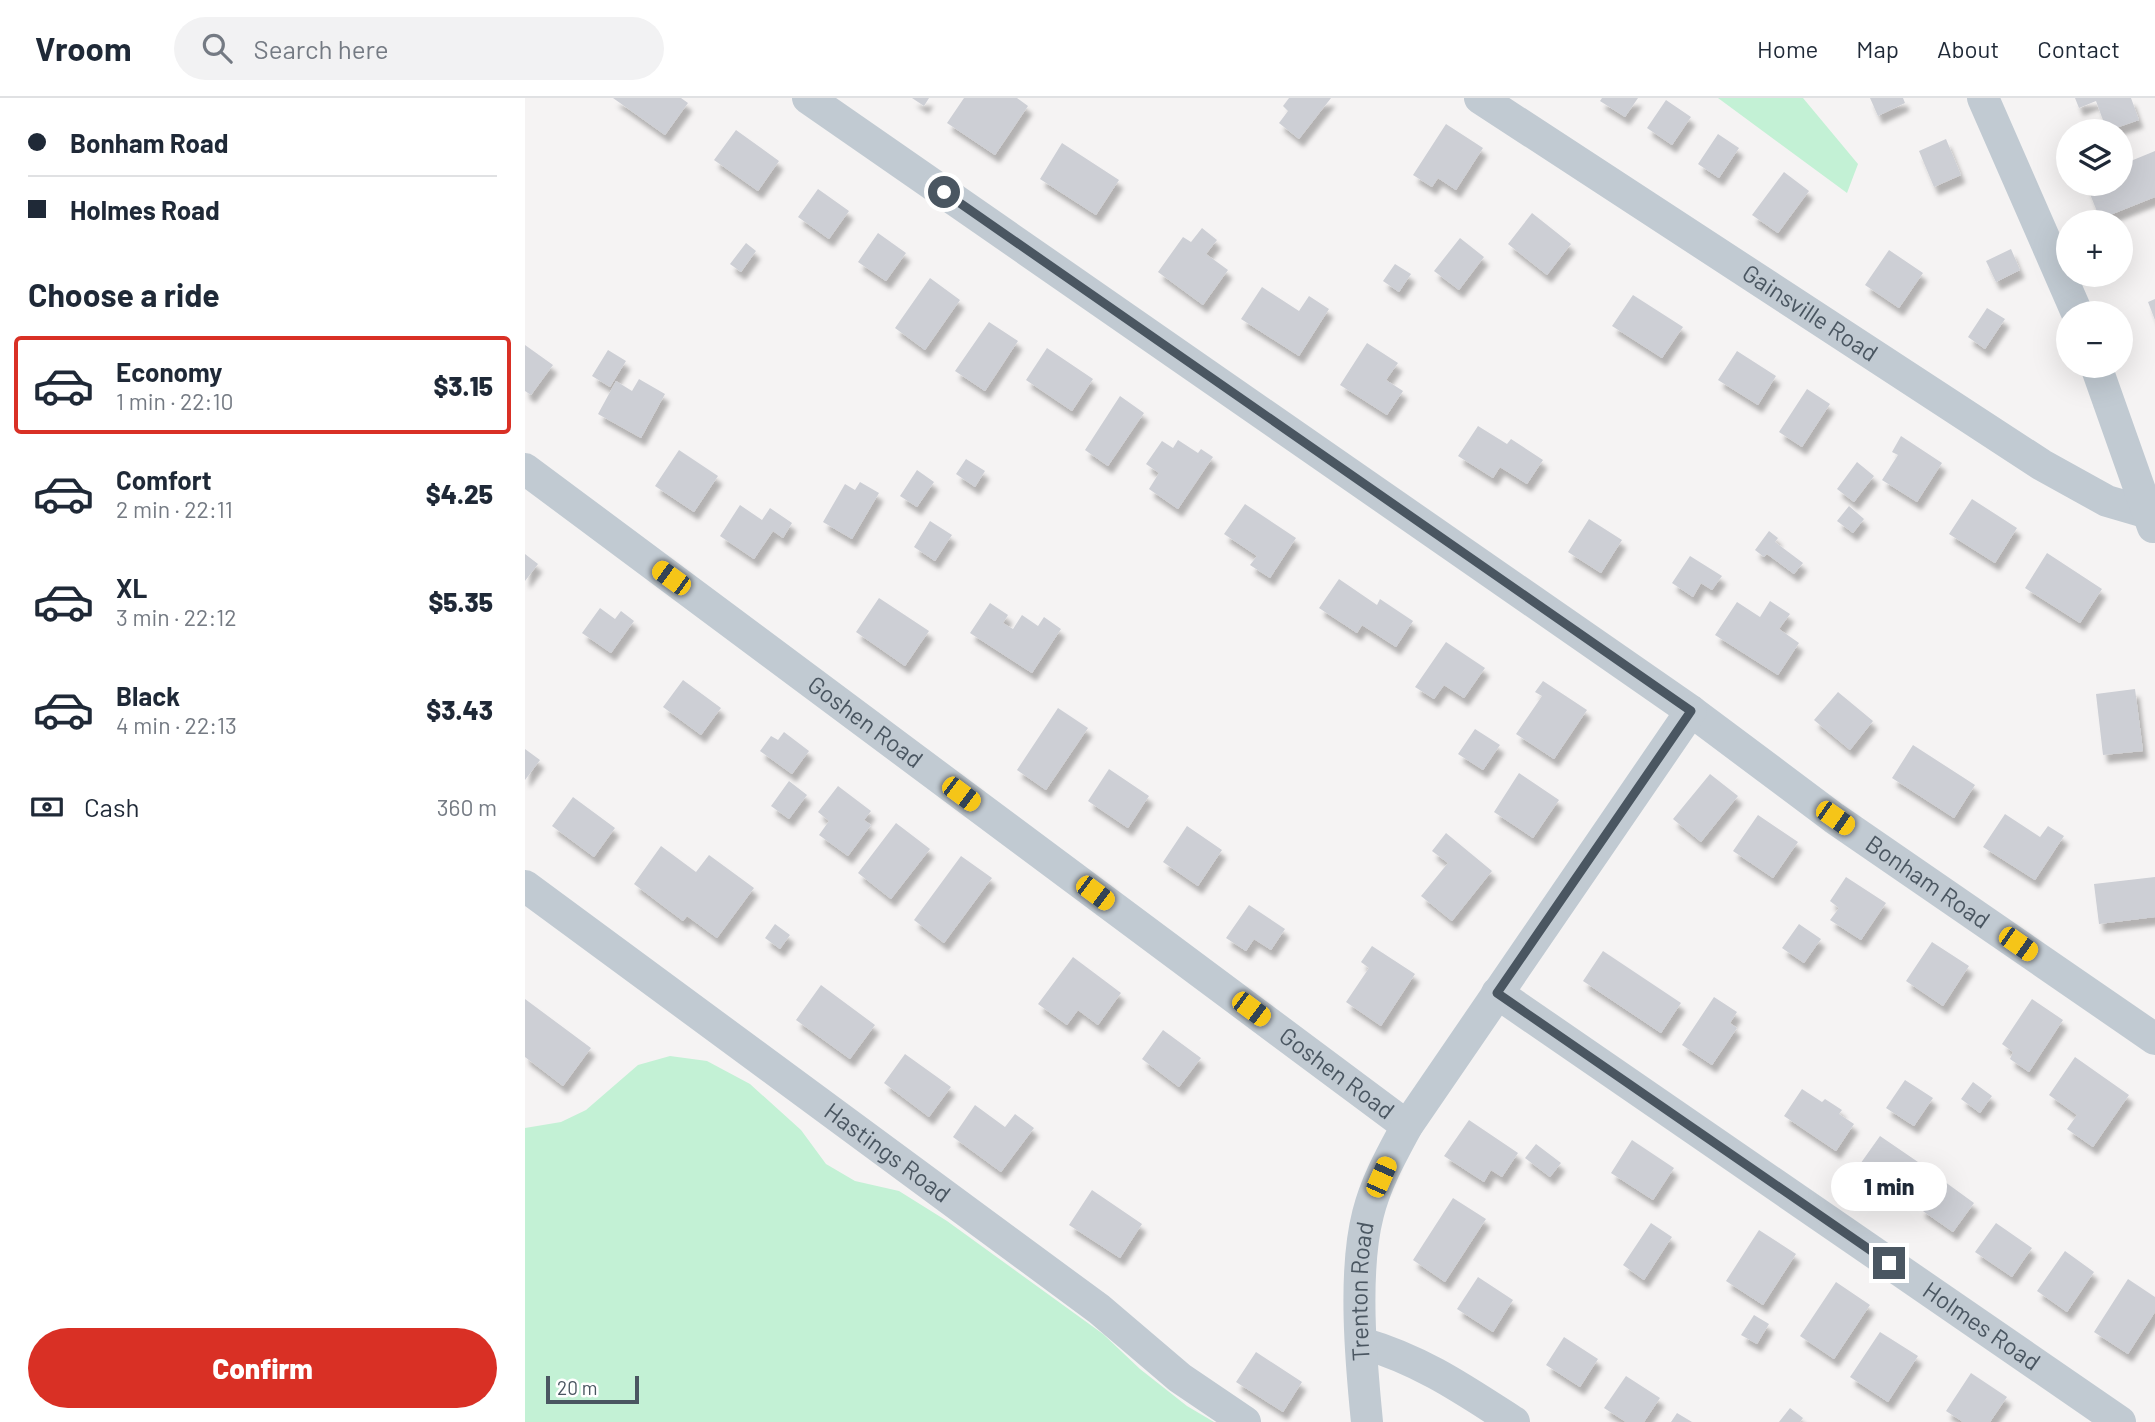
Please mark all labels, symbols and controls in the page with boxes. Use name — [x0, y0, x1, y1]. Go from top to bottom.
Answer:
search box — [174, 17, 664, 80]
text: Vroom — [35, 28, 132, 68]
icon: search — [198, 29, 236, 67]
text: Search here — [254, 33, 389, 64]
text: Home — [1757, 34, 1818, 63]
text: Map — [1856, 34, 1899, 63]
text: About — [1937, 34, 1999, 63]
text: Contact — [2037, 34, 2120, 63]
map controls — [2056, 119, 2133, 378]
button: layers — [2056, 119, 2133, 196]
text: Bonham Road — [70, 127, 228, 158]
route start — [928, 176, 960, 208]
text: Holmes Road — [70, 194, 220, 225]
button: + — [2056, 210, 2133, 287]
street label: Gainsville Road — [1737, 257, 1884, 367]
text: Choose a ride — [28, 275, 220, 313]
button: − — [2056, 301, 2133, 378]
icon: car — [32, 354, 95, 417]
text: Economy — [116, 356, 222, 387]
text: $3.15 — [433, 370, 493, 401]
text: 1 min · 22:10 — [116, 387, 233, 415]
icon: car — [32, 462, 95, 525]
text: Comfort — [116, 464, 212, 495]
text: $4.25 — [426, 478, 493, 509]
text: 2 min · 22:11 — [116, 495, 233, 523]
car — [648, 557, 695, 599]
icon: car — [32, 570, 95, 633]
text: XL — [116, 572, 147, 603]
text: $5.35 — [428, 586, 493, 617]
text: 3 min · 22:12 — [116, 603, 237, 631]
street label: Goshen Road — [803, 669, 929, 773]
icon: car — [32, 678, 95, 741]
text: Black — [116, 680, 180, 711]
text: $3.43 — [426, 694, 493, 725]
text: 4 min · 22:13 — [116, 711, 237, 739]
car — [938, 773, 985, 815]
icon: cash — [28, 788, 66, 826]
text: Cash — [84, 791, 139, 822]
text: 360 m — [437, 793, 497, 821]
car — [1812, 797, 1859, 839]
street label: Bonham Road — [1861, 828, 1996, 934]
car — [1072, 872, 1119, 914]
car — [1995, 923, 2042, 965]
car — [1228, 988, 1275, 1030]
street label: Goshen Road — [1274, 1020, 1401, 1125]
street label: Hastings Road — [819, 1096, 957, 1208]
car — [1363, 1154, 1400, 1200]
callout: 1 min — [1831, 1162, 1947, 1210]
text: 1 min — [1864, 1172, 1914, 1200]
street label: Trenton Road — [1343, 1219, 1379, 1362]
route end — [1873, 1247, 1905, 1279]
street label: Holmes Road — [1918, 1275, 2046, 1376]
button: Confirm — [28, 1328, 497, 1408]
scale bar — [546, 1373, 639, 1405]
text: 20 m — [557, 1376, 597, 1399]

